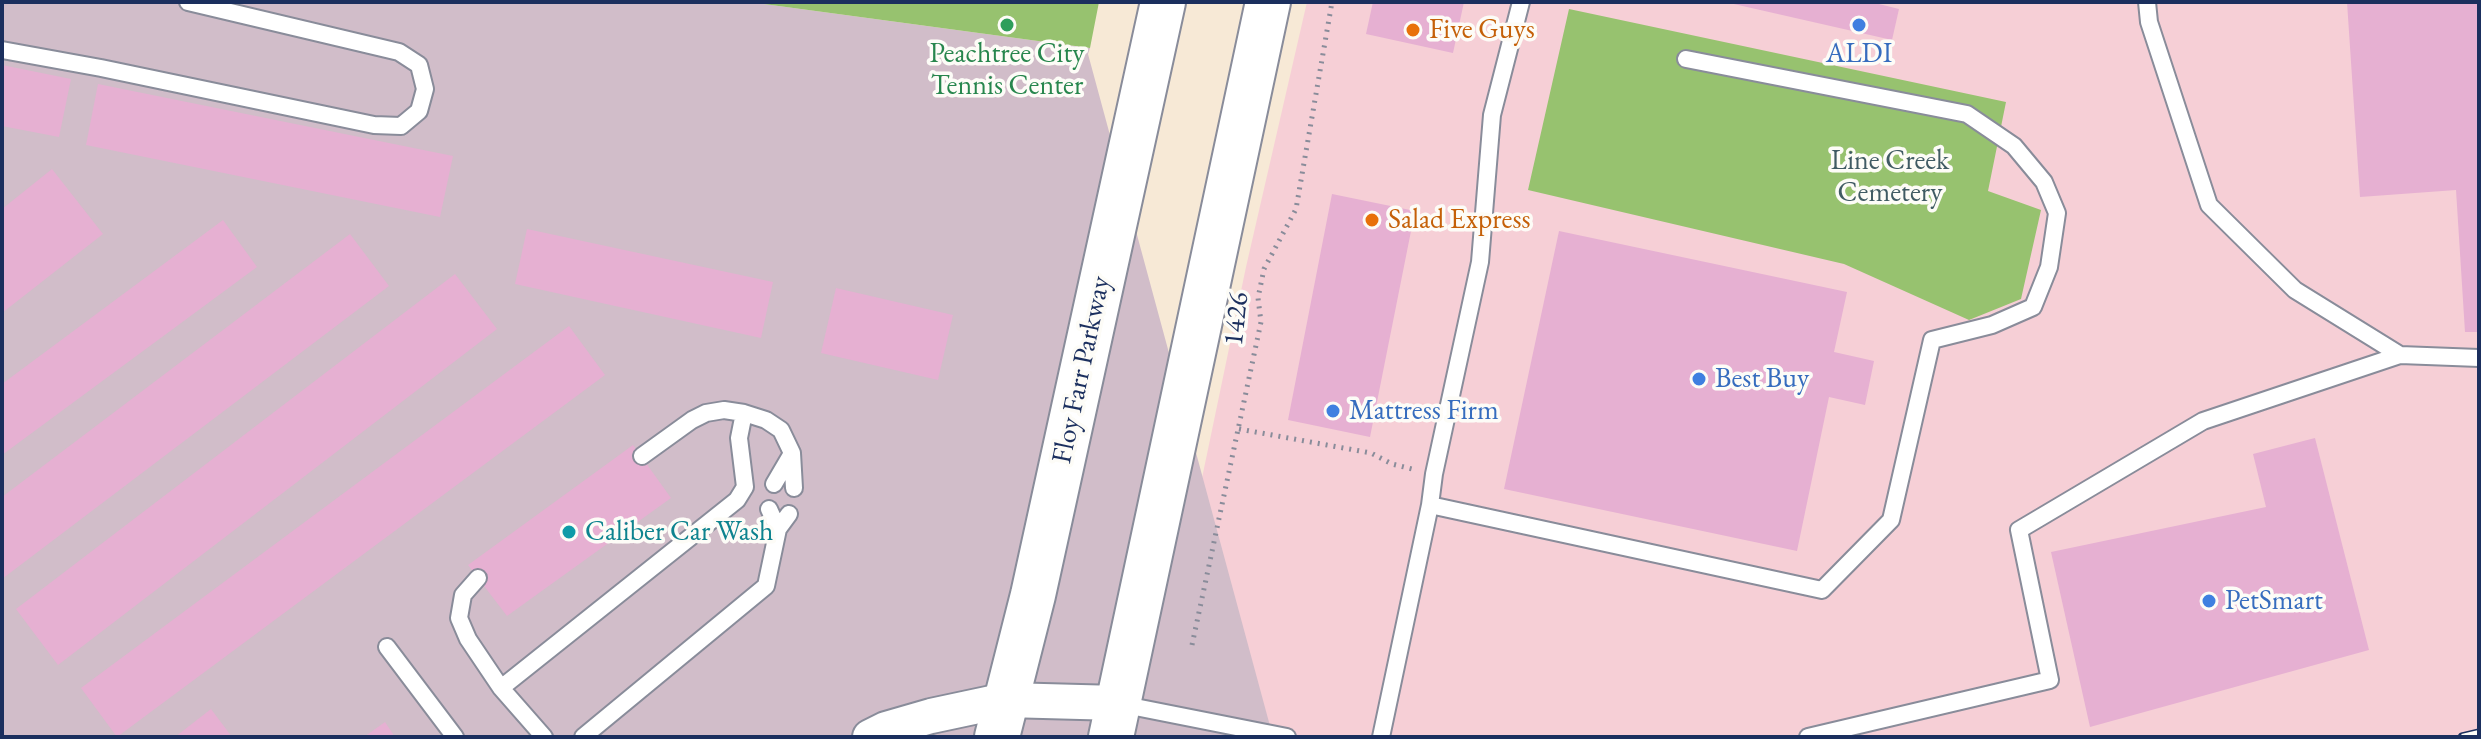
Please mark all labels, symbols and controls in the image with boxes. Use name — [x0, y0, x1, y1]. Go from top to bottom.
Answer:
place label: Five Guys — [1429, 13, 1535, 47]
marker: Peachtree City Tennis Center — [998, 16, 1016, 34]
marker: ALDI — [1850, 16, 1868, 34]
marker: Five Guys — [1404, 21, 1422, 39]
place label: Peachtree City Tennis Center — [929, 37, 1085, 103]
place label: ALDI — [1826, 37, 1892, 71]
park label: Line Creek Cemetery — [1831, 144, 1949, 210]
place label: Salad Express — [1388, 203, 1531, 237]
marker: Salad Express — [1363, 211, 1381, 229]
street label: Floy Farr Parkway — [1046, 273, 1118, 467]
street label: 1426 — [1217, 291, 1257, 347]
place label: Best Buy — [1715, 362, 1809, 396]
marker: Best Buy — [1690, 370, 1708, 388]
place label: Mattress Firm — [1349, 394, 1499, 428]
marker: Mattress Firm — [1324, 402, 1342, 420]
place label: Caliber Car Wash — [585, 515, 773, 549]
marker: Caliber Car Wash — [560, 523, 578, 541]
place label: PetSmart — [2225, 584, 2323, 618]
marker: PetSmart — [2200, 592, 2218, 610]

